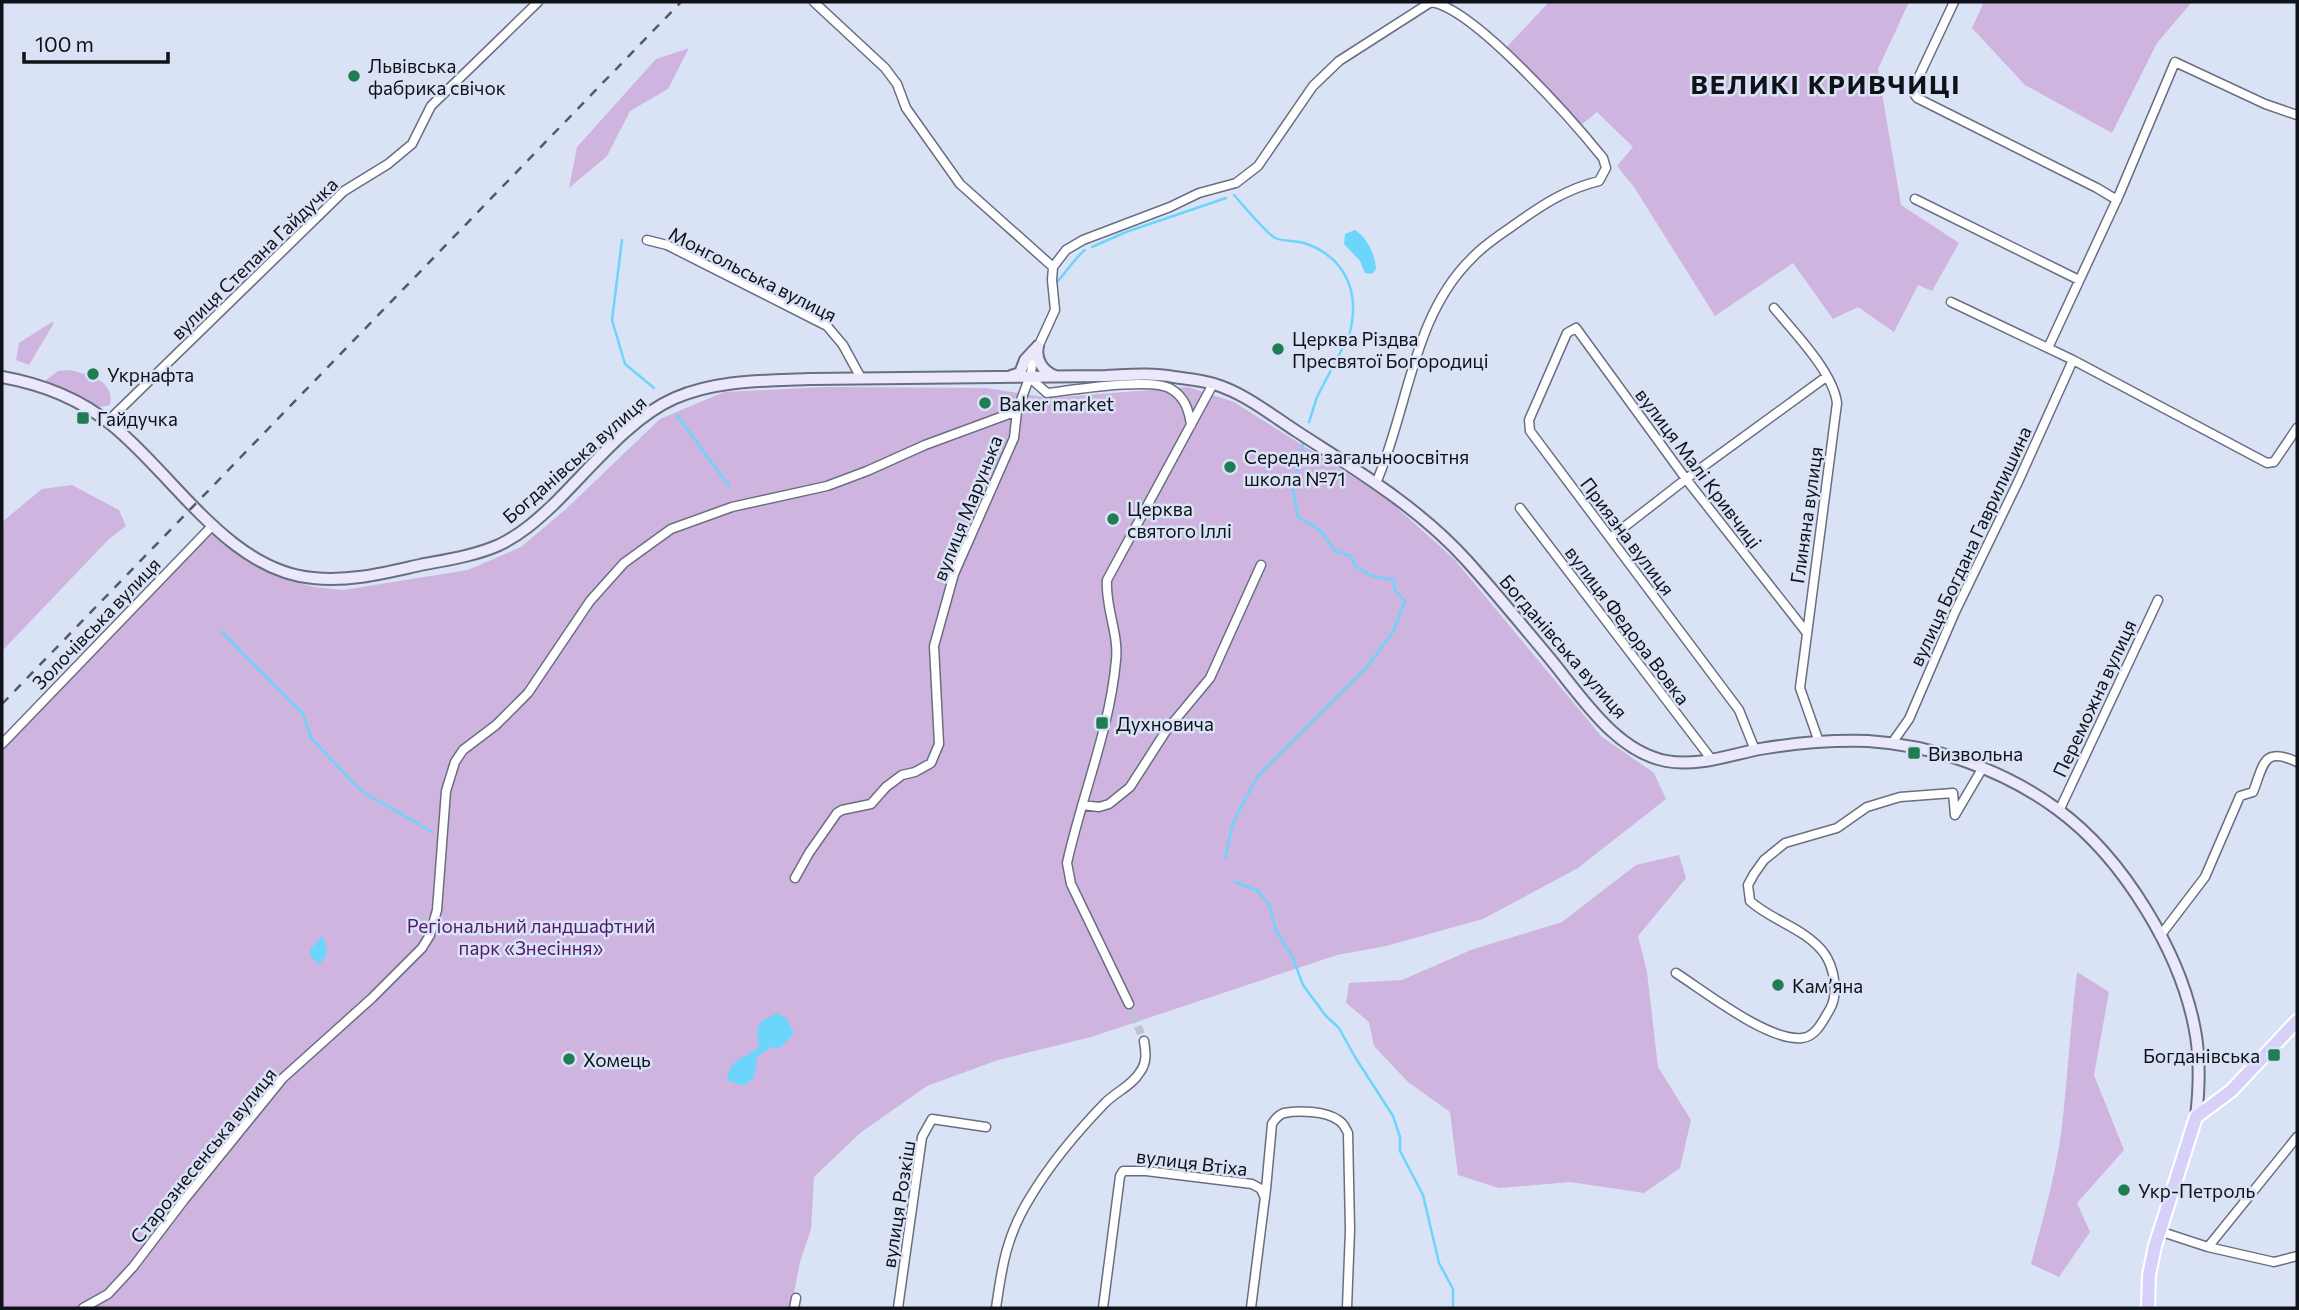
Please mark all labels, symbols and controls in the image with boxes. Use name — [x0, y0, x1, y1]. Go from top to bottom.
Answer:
scale bar — [24, 21, 168, 65]
text: 100 m — [35, 31, 94, 56]
place label: Львівська фабрика свічок — [368, 54, 506, 99]
marker: Львівська фабрика свічок — [346, 68, 362, 84]
district label: ВЕЛИКІ КРИВЧИЦІ — [1690, 68, 1962, 99]
street label: вулиця Степана Гайдучка — [166, 172, 342, 344]
street label: Монгольська вулиця — [665, 222, 841, 326]
place label: Церква Різдва Пресвятої Богородиці — [1292, 327, 1489, 372]
marker: Церква Різдва Пресвятої Богородиці — [1270, 341, 1286, 357]
place label: Укрнафта — [107, 363, 194, 386]
marker: Укрнафта — [85, 366, 101, 382]
street label: вулиця Малі Кривчиці — [1631, 383, 1767, 553]
street label: Богданівська вулиця — [497, 390, 651, 528]
place label: Baker market — [999, 392, 1114, 415]
marker: Baker market — [977, 395, 993, 411]
place label: Гайдучка — [97, 407, 178, 430]
marker: Гайдучка — [75, 410, 91, 426]
street label: вулиця Богдана Гаврилишина — [1904, 422, 2036, 670]
street label: вулиця Марунька — [927, 432, 1007, 584]
place label: Середня загальноосвітня школа №71 — [1244, 445, 1469, 490]
street label: Глиняна вулиця — [1785, 445, 1827, 585]
marker: Середня загальноосвітня школа №71 — [1222, 459, 1238, 475]
street label: Приязна вулиця — [1576, 472, 1680, 600]
place label: Церква святого Іллі — [1127, 497, 1232, 542]
marker: Церква святого Іллі — [1105, 511, 1121, 527]
street label: вулиця Федора Вовка — [1561, 541, 1695, 709]
street label: Золочівська вулиця — [27, 552, 165, 694]
street label: Богданівська вулиця — [1495, 569, 1633, 723]
street label: Переможна вулиця — [2047, 616, 2141, 780]
place label: Духновича — [1116, 712, 1214, 735]
marker: Духновича — [1094, 715, 1110, 731]
place label: Визвольна — [1928, 742, 2023, 765]
marker: Визвольна — [1906, 745, 1922, 761]
park label: Регіональний ландшафтний парк «Знесіння» — [407, 914, 655, 959]
place label: Кам’яна — [1792, 974, 1863, 997]
marker: Кам’яна — [1770, 977, 1786, 993]
place label: Богданівська — [2143, 1044, 2260, 1067]
marker: Богданівська — [2266, 1047, 2282, 1063]
place label: Хомець — [583, 1048, 651, 1071]
marker: Хомець — [561, 1051, 577, 1067]
street label: Старознесенська вулиця — [125, 1063, 281, 1247]
street label: вулиця Розкіш — [877, 1139, 919, 1269]
street label: вулиця Втіха — [1135, 1144, 1249, 1180]
place label: Укр-Петроль — [2138, 1179, 2255, 1202]
marker: Укр-Петроль — [2116, 1182, 2132, 1198]

